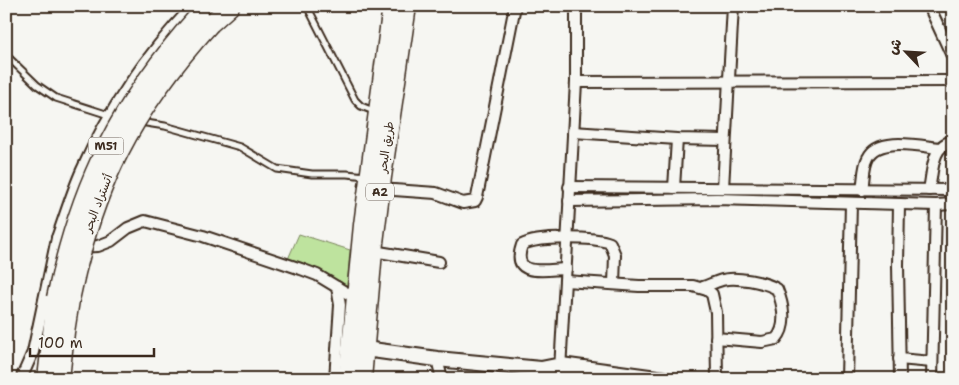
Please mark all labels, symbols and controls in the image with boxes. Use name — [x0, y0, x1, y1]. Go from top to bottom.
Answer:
north arrow — [882, 28, 932, 78]
text: ش — [883, 36, 906, 57]
street label: طريق البحر — [374, 120, 398, 175]
road number: M51 — [88, 138, 124, 154]
street label: أتستراد البحر — [79, 172, 116, 235]
road number: A2 — [366, 183, 394, 200]
scale bar — [30, 325, 154, 357]
text: 100 m — [38, 333, 83, 353]

